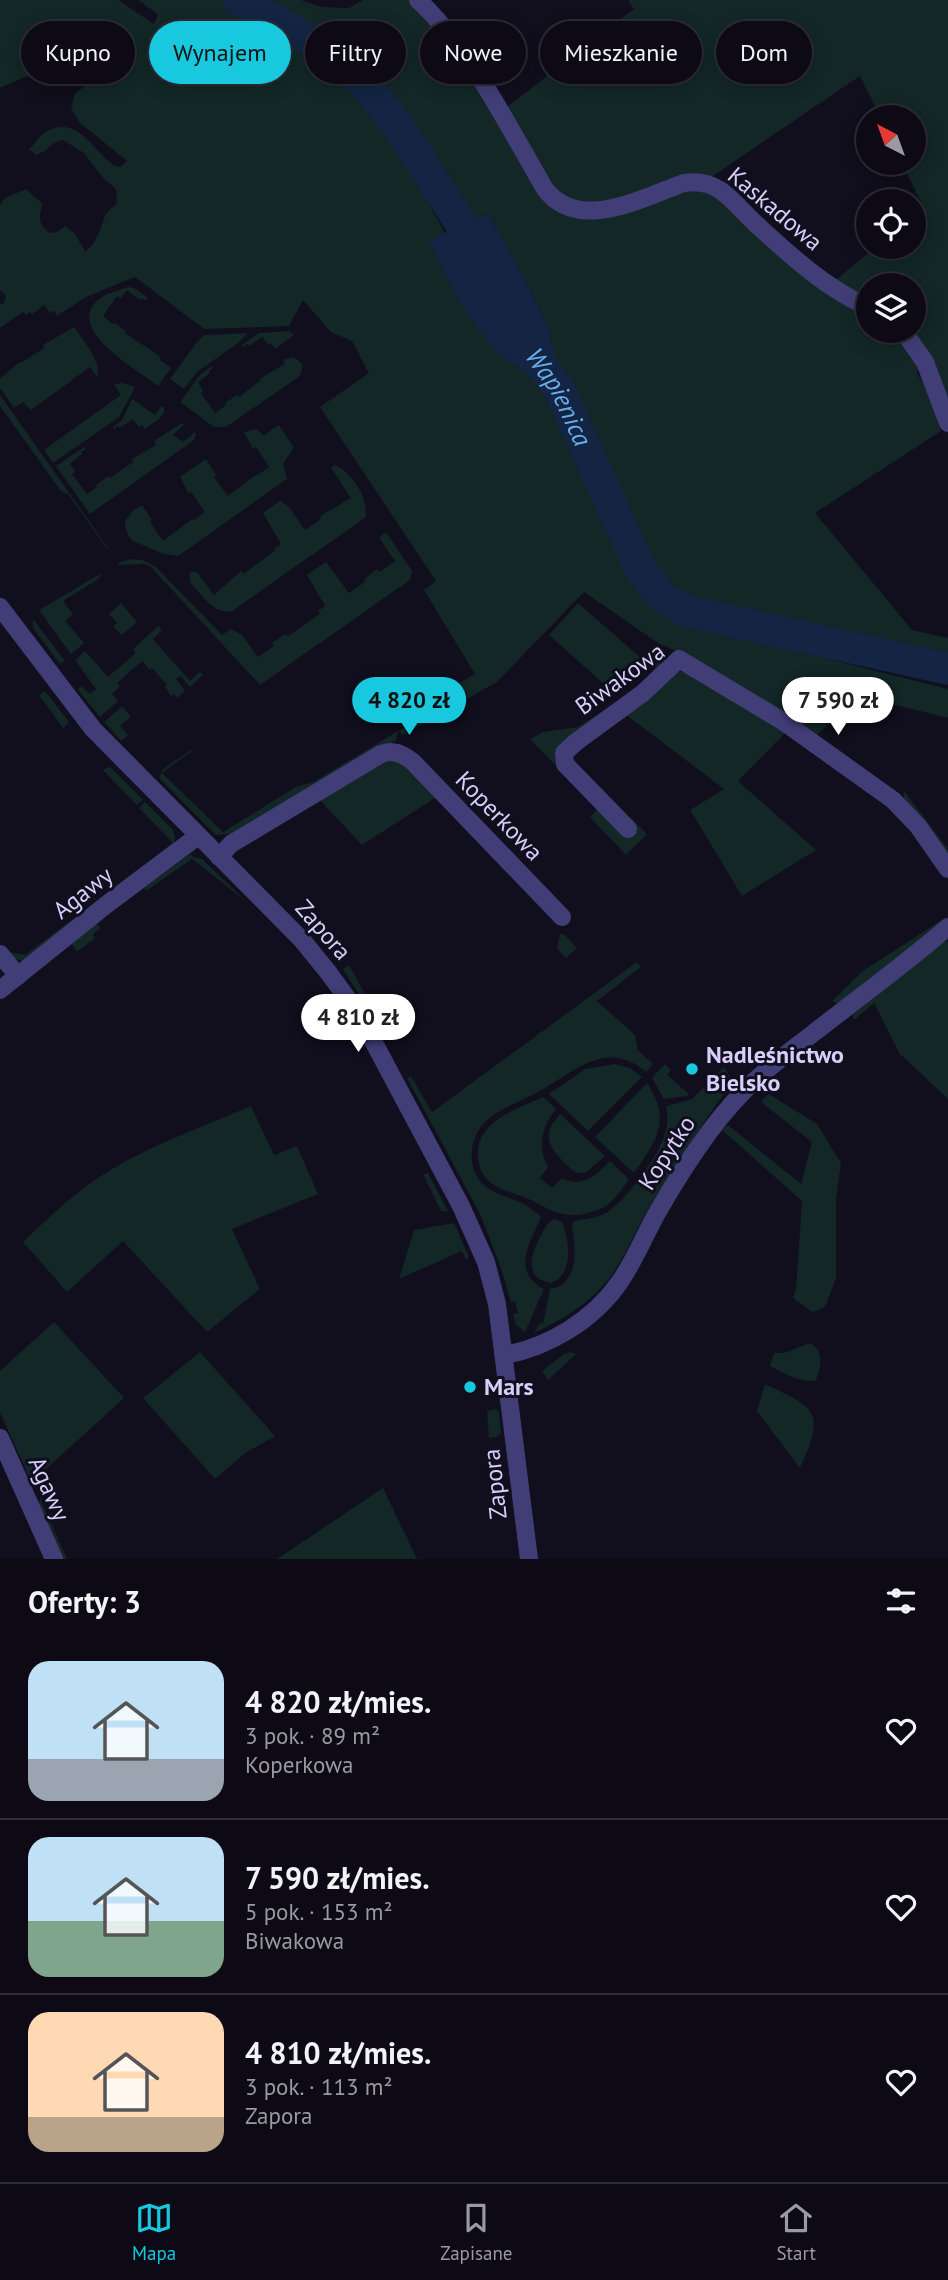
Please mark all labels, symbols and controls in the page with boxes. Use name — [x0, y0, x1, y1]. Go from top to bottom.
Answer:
chip: Kupno — [21, 21, 135, 84]
chip: Wynajem — [149, 21, 291, 84]
chip: Filtry — [305, 21, 406, 84]
chip: Nowe — [420, 21, 526, 84]
chip: Mieszkanie — [540, 21, 702, 84]
chip: Dom — [716, 21, 812, 84]
north arrow — [856, 105, 926, 175]
map controls — [856, 105, 926, 343]
street label: Kaskadowa — [722, 160, 829, 257]
button: locate — [856, 189, 926, 259]
button: layers — [856, 273, 926, 343]
water label: Wapienica — [519, 341, 600, 451]
street label: Biwakowa — [569, 636, 671, 722]
pin: 4 820 zł — [337, 678, 481, 737]
pin: 7 590 zł — [766, 678, 910, 737]
text: 4 820 zł — [368, 685, 450, 714]
text: 7 590 zł — [798, 685, 878, 714]
street label: Koperkowa — [449, 764, 550, 867]
street label: Agawy — [47, 860, 119, 926]
street label: Zapora — [289, 893, 358, 966]
pin: 4 810 zł — [286, 995, 430, 1054]
text: 4 810 zł — [317, 1002, 399, 1031]
place label: Nadleśnictwo Bielsko — [706, 1039, 844, 1098]
marker: Nadleśnictwo Bielsko — [684, 1061, 700, 1077]
street label: Kopytko — [631, 1110, 702, 1196]
place label: Mars — [484, 1371, 534, 1402]
marker: Mars — [462, 1379, 478, 1395]
street label: Zapora — [475, 1447, 514, 1521]
street label: Agawy — [22, 1452, 77, 1526]
text: Oferty: 3 — [28, 1582, 141, 1621]
icon: filters — [882, 1582, 920, 1620]
text: 4 820 zł/mies. — [245, 1682, 431, 1721]
icon: home — [84, 1689, 168, 1773]
icon: heart — [882, 1712, 920, 1750]
text: 3 pok. · 89 m² — [245, 1721, 380, 1750]
text: Koperkowa — [245, 1750, 353, 1779]
text: 7 590 zł/mies. — [245, 1858, 430, 1897]
icon: home — [84, 1865, 168, 1949]
icon: heart — [882, 1888, 920, 1926]
text: 5 pok. · 153 m² — [245, 1897, 393, 1926]
text: Biwakowa — [245, 1926, 344, 1955]
text: 4 810 zł/mies. — [245, 2033, 431, 2072]
icon: home — [84, 2040, 168, 2124]
icon: heart — [882, 2063, 920, 2101]
text: 3 pok. · 113 m² — [245, 2072, 393, 2101]
text: Zapora — [245, 2101, 312, 2130]
tab: Mapa — [132, 2199, 176, 2265]
tab: Zapisane — [440, 2199, 512, 2265]
tab: Start — [777, 2199, 816, 2265]

